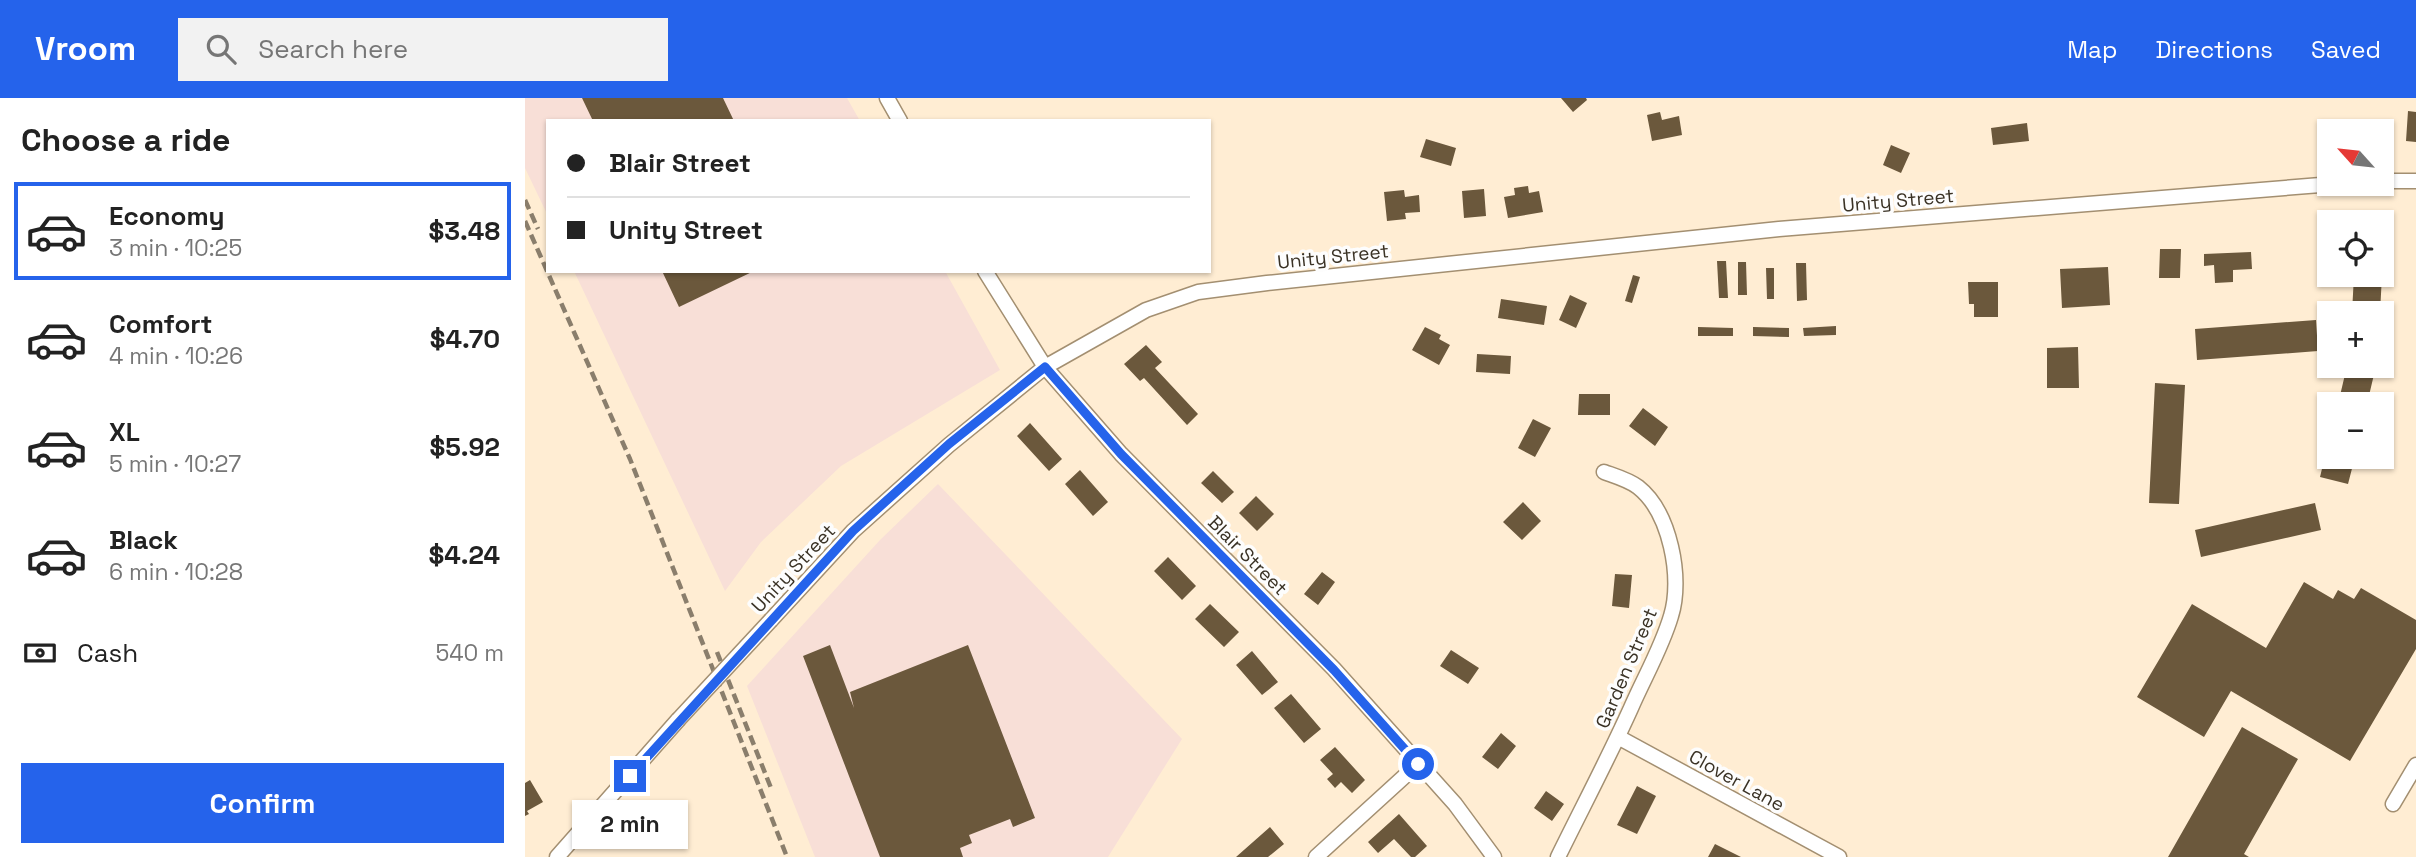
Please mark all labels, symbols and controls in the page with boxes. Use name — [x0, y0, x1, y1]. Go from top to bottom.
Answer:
search box — [178, 18, 668, 81]
text: Vroom — [35, 28, 136, 70]
icon: search — [202, 30, 240, 68]
text: Search here — [258, 32, 408, 66]
text: Map — [2067, 34, 2117, 65]
text: Directions — [2155, 34, 2273, 65]
text: Saved — [2311, 34, 2381, 65]
north arrow — [2317, 119, 2394, 196]
map controls — [2317, 119, 2394, 469]
text: Choose a ride — [21, 120, 231, 160]
text: Blair Street — [609, 146, 751, 180]
street label: Unity Street — [1841, 183, 1955, 218]
text: Economy — [109, 199, 225, 233]
icon: car — [25, 200, 88, 263]
button: locate — [2317, 210, 2394, 287]
text: Unity Street — [609, 213, 763, 247]
text: $3.48 — [429, 214, 500, 248]
text: 3 min · 10:25 — [109, 233, 242, 263]
street label: Unity Street — [1276, 238, 1390, 275]
button: + — [2317, 301, 2394, 378]
text: Comfort — [109, 307, 212, 341]
icon: car — [25, 308, 88, 371]
text: $4.70 — [430, 322, 500, 356]
text: 4 min · 10:26 — [109, 341, 243, 371]
button: − — [2317, 392, 2394, 469]
text: XL — [109, 415, 140, 449]
icon: car — [25, 416, 88, 479]
text: $5.92 — [429, 430, 500, 464]
text: 5 min · 10:27 — [109, 449, 241, 479]
street label: Blair Street — [1202, 510, 1293, 601]
street label: Unity Street — [746, 519, 841, 618]
text: Black — [109, 523, 178, 557]
icon: car — [25, 524, 88, 587]
text: $4.24 — [428, 538, 500, 572]
text: 6 min · 10:28 — [109, 557, 243, 587]
street label: Garden Street — [1590, 604, 1663, 732]
icon: cash — [21, 634, 59, 672]
text: Cash — [77, 636, 138, 670]
text: 540 m — [435, 638, 504, 668]
street label: Clover Lane — [1685, 744, 1789, 817]
route start — [1402, 748, 1434, 780]
route end — [614, 760, 646, 792]
button: Confirm — [21, 763, 504, 843]
callout: 2 min — [572, 800, 688, 850]
text: 2 min — [600, 809, 660, 839]

